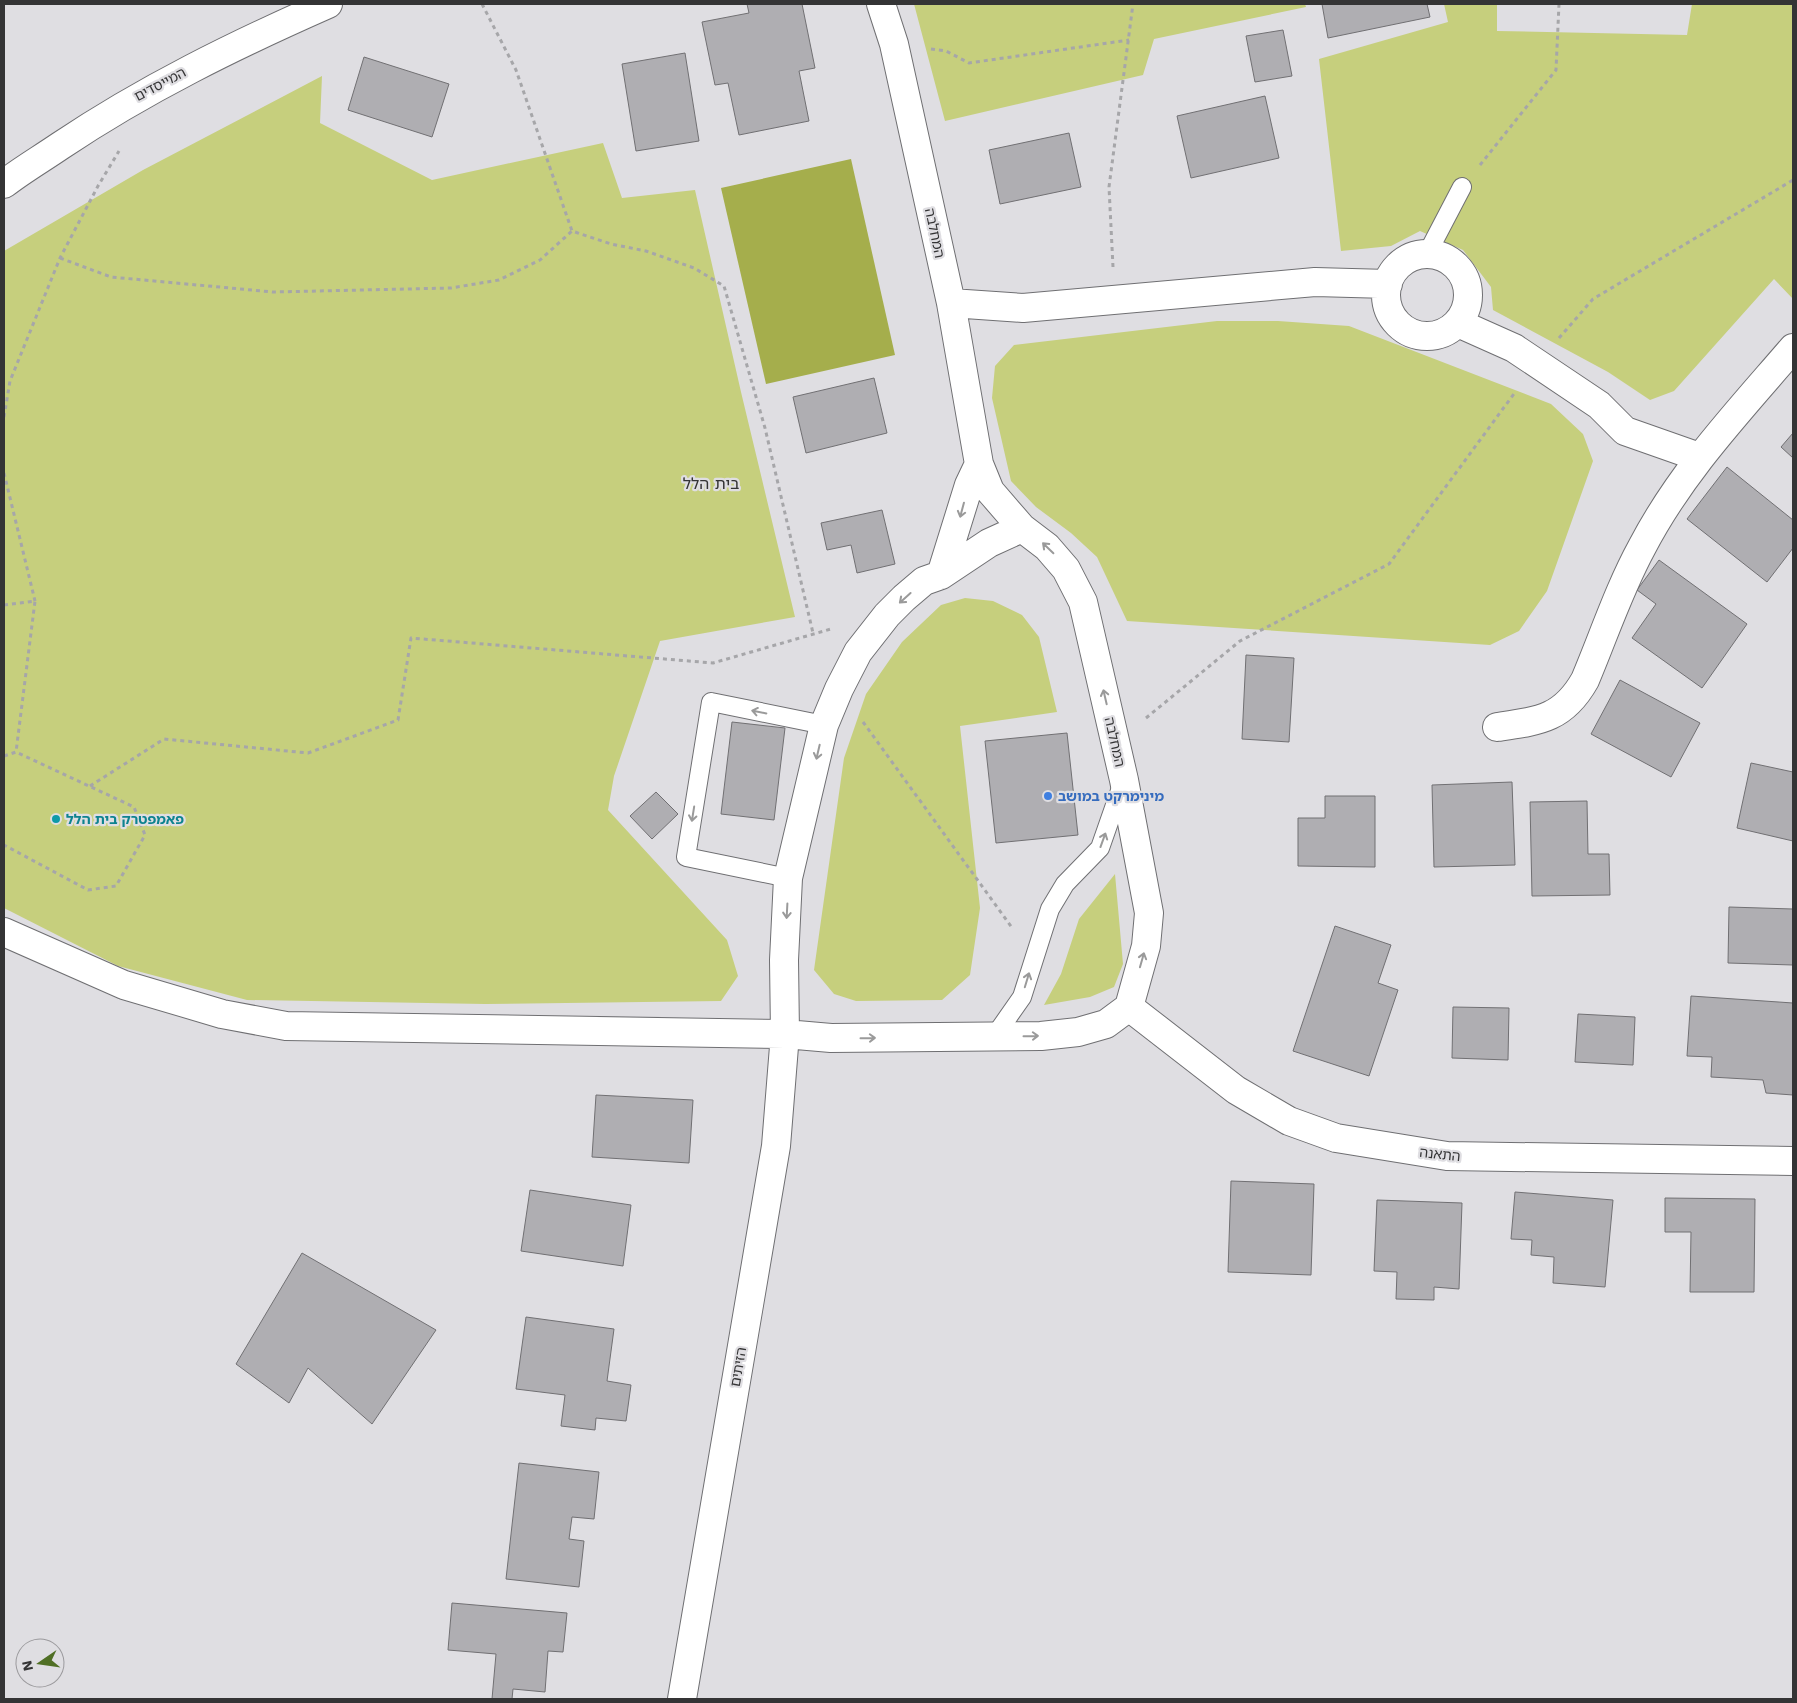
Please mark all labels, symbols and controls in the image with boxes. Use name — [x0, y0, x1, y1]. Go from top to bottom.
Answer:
street label: המייסדים — [131, 64, 189, 104]
street label: המחלבה — [922, 206, 948, 260]
district label: בית הלל — [683, 474, 739, 493]
one-way arrow — [957, 501, 967, 517]
one-way arrow — [1042, 543, 1054, 555]
one-way arrow — [899, 592, 911, 604]
one-way arrow — [1100, 690, 1109, 706]
one-way arrow — [752, 707, 768, 716]
street label: המחלבה — [1101, 715, 1129, 769]
one-way arrow — [813, 744, 822, 760]
place label: מינימרקט במושב — [1058, 788, 1164, 804]
marker: מינימרקט במושב — [1042, 790, 1054, 802]
one-way arrow — [688, 806, 698, 822]
place label: פאמפטרק בית הלל — [66, 811, 184, 827]
marker: פאמפטרק בית הלל — [50, 813, 62, 825]
one-way arrow — [1099, 833, 1108, 848]
one-way arrow — [782, 903, 791, 919]
one-way arrow — [1137, 952, 1147, 968]
one-way arrow — [1022, 972, 1032, 988]
one-way arrow — [1022, 1031, 1039, 1041]
one-way arrow — [860, 1033, 876, 1043]
street label: התאנה — [1419, 1144, 1461, 1164]
street label: הזיתים — [727, 1346, 749, 1388]
north arrow — [15, 1638, 65, 1688]
text: N — [18, 1659, 36, 1673]

